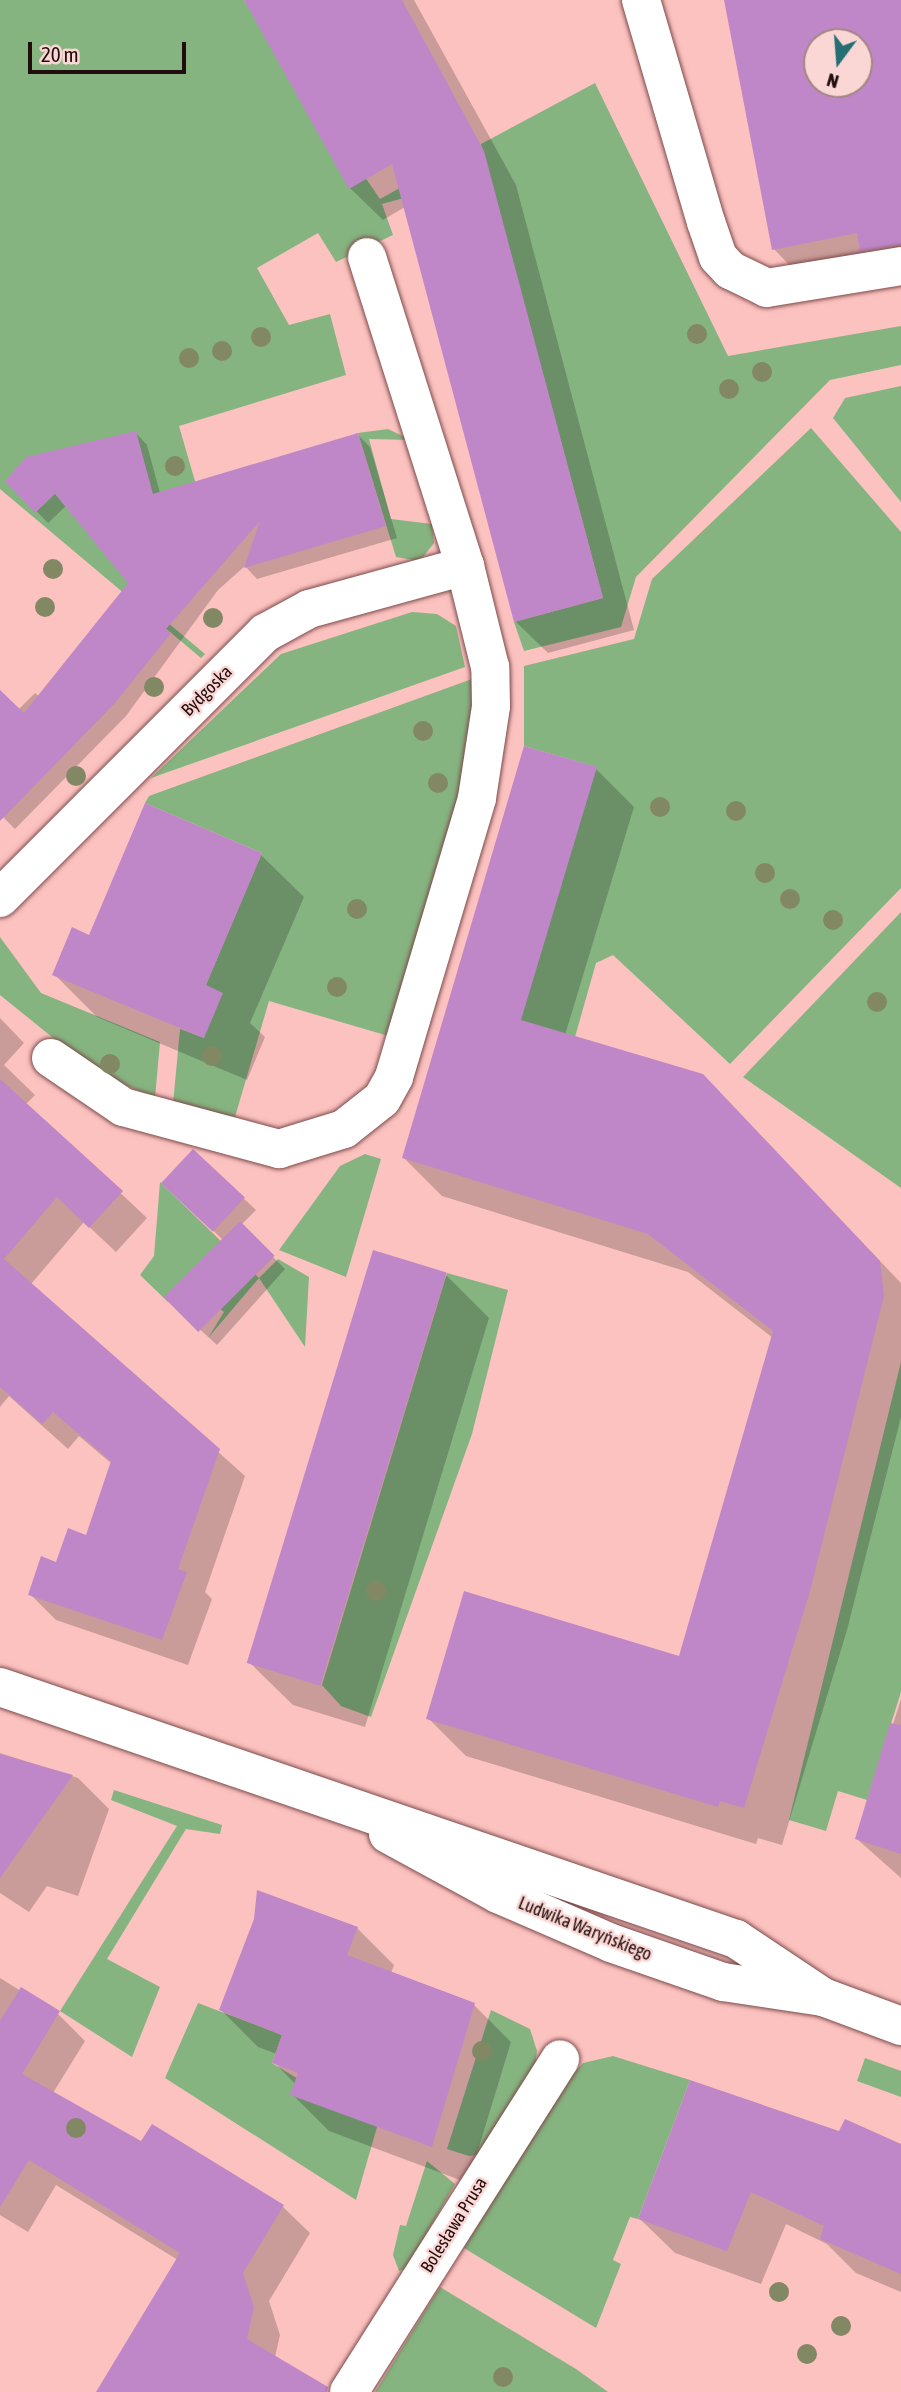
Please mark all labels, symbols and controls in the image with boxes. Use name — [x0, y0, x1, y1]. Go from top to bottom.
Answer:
scale bar — [32, 28, 189, 72]
north arrow — [803, 28, 873, 98]
text: 20 m — [41, 42, 79, 66]
text: N — [824, 69, 841, 93]
street label: Bydgoska — [177, 661, 237, 721]
street label: Ludwika Waryńskiego — [515, 1892, 655, 1966]
street label: Bolesława Prusa — [416, 2173, 492, 2277]

